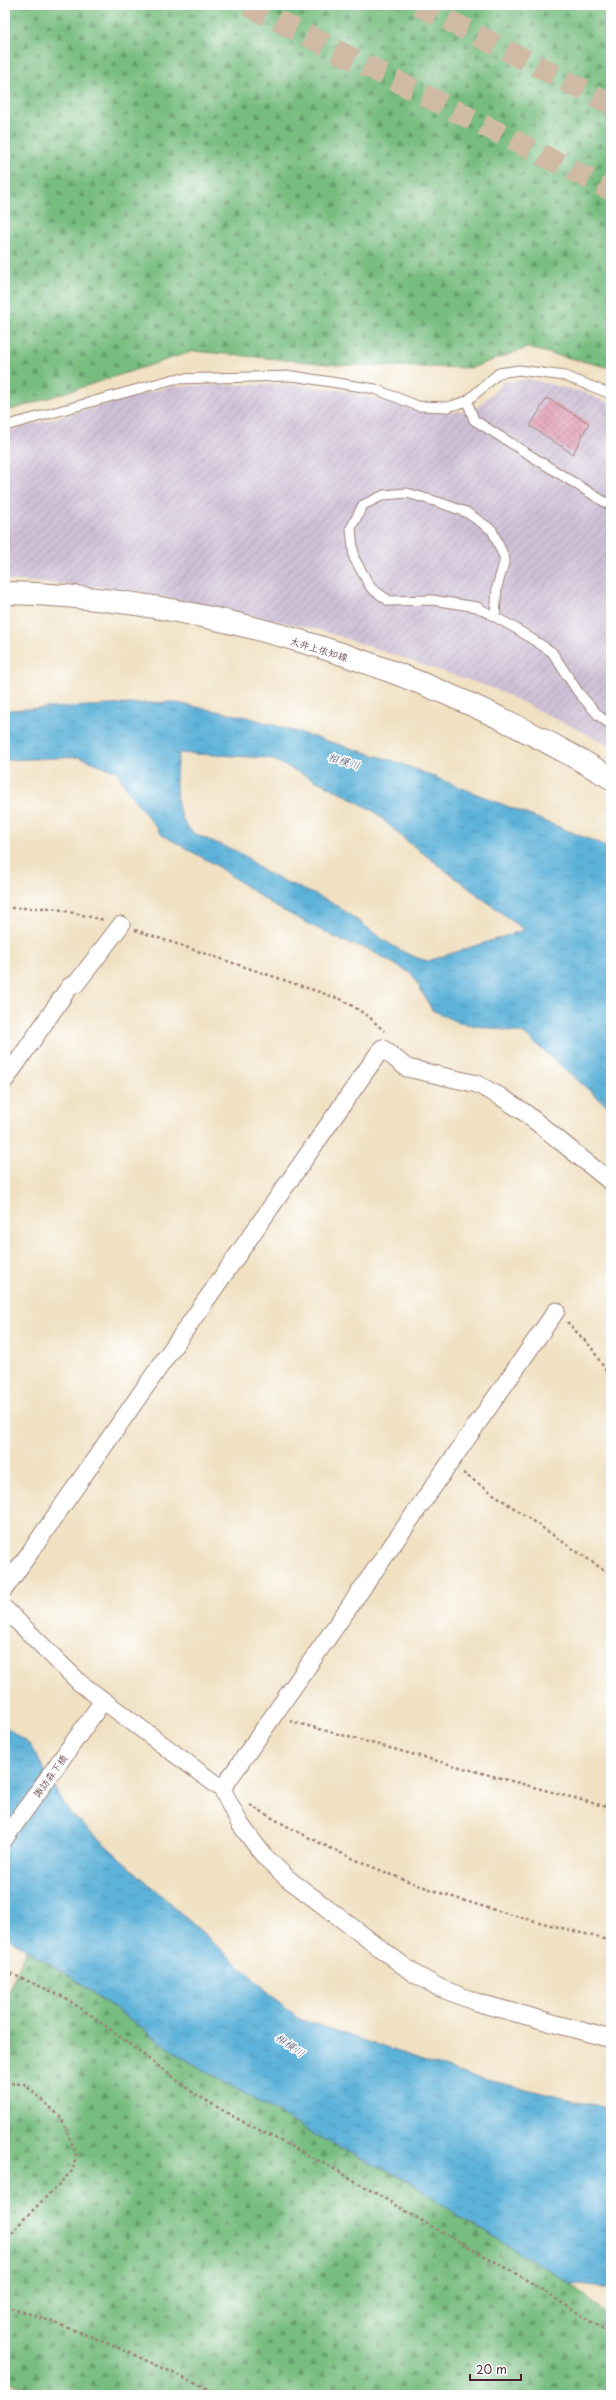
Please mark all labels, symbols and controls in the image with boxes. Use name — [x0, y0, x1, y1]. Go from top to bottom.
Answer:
street label: 太井上依知線 — [288, 633, 350, 664]
water label: 相模川 — [326, 748, 362, 773]
street label: 諏訪森下橋 — [29, 1751, 70, 1800]
water label: 相模川 — [272, 2028, 309, 2061]
scale bar — [470, 2356, 521, 2382]
text: 20 m — [476, 2360, 507, 2378]

